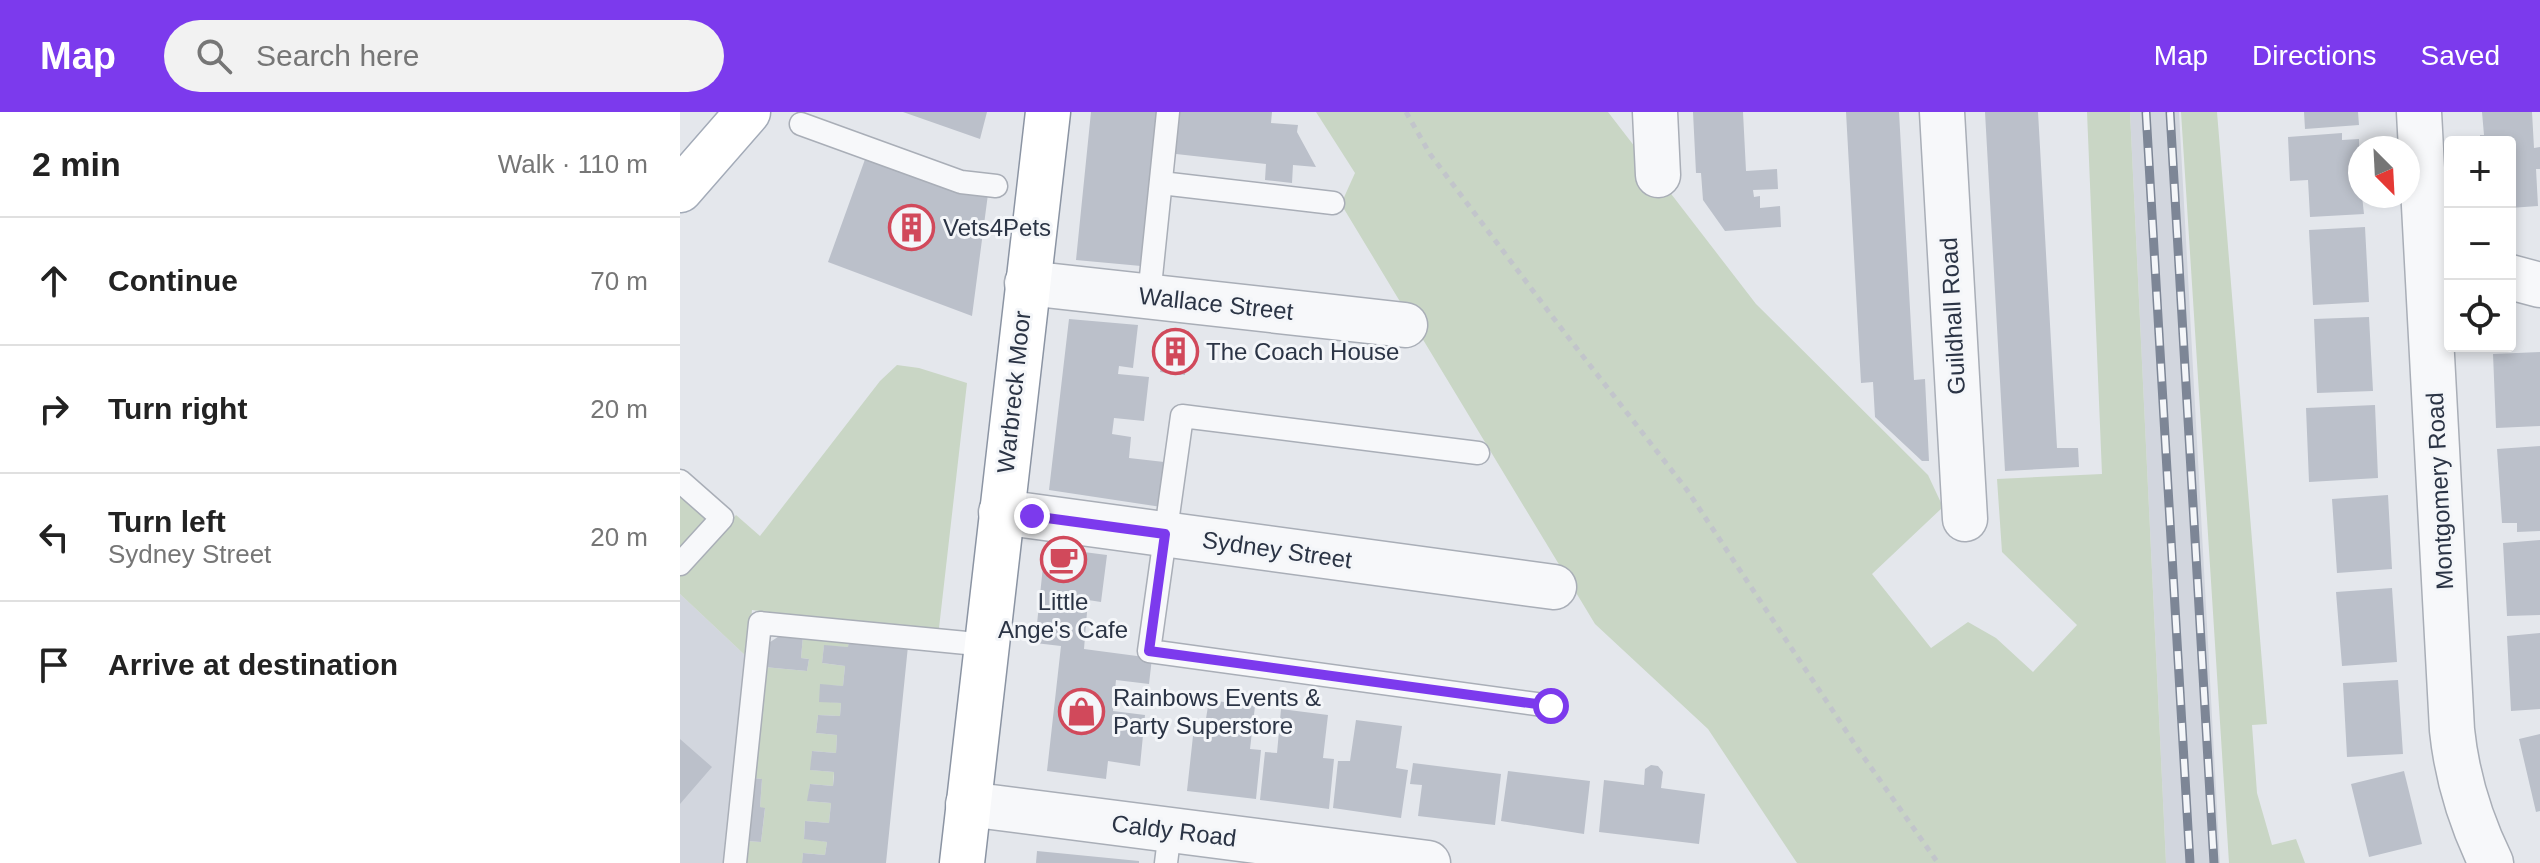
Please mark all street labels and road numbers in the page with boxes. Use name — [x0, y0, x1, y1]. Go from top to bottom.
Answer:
street label: Guildhall Road — [1935, 237, 1970, 395]
street label: Wallace Street — [1137, 282, 1295, 325]
street label: Warbreck Moor — [992, 309, 1035, 474]
street label: Montgomery Road — [2421, 392, 2458, 590]
street label: Sydney Street — [1201, 526, 1354, 573]
street label: Caldy Road — [1110, 809, 1238, 852]

